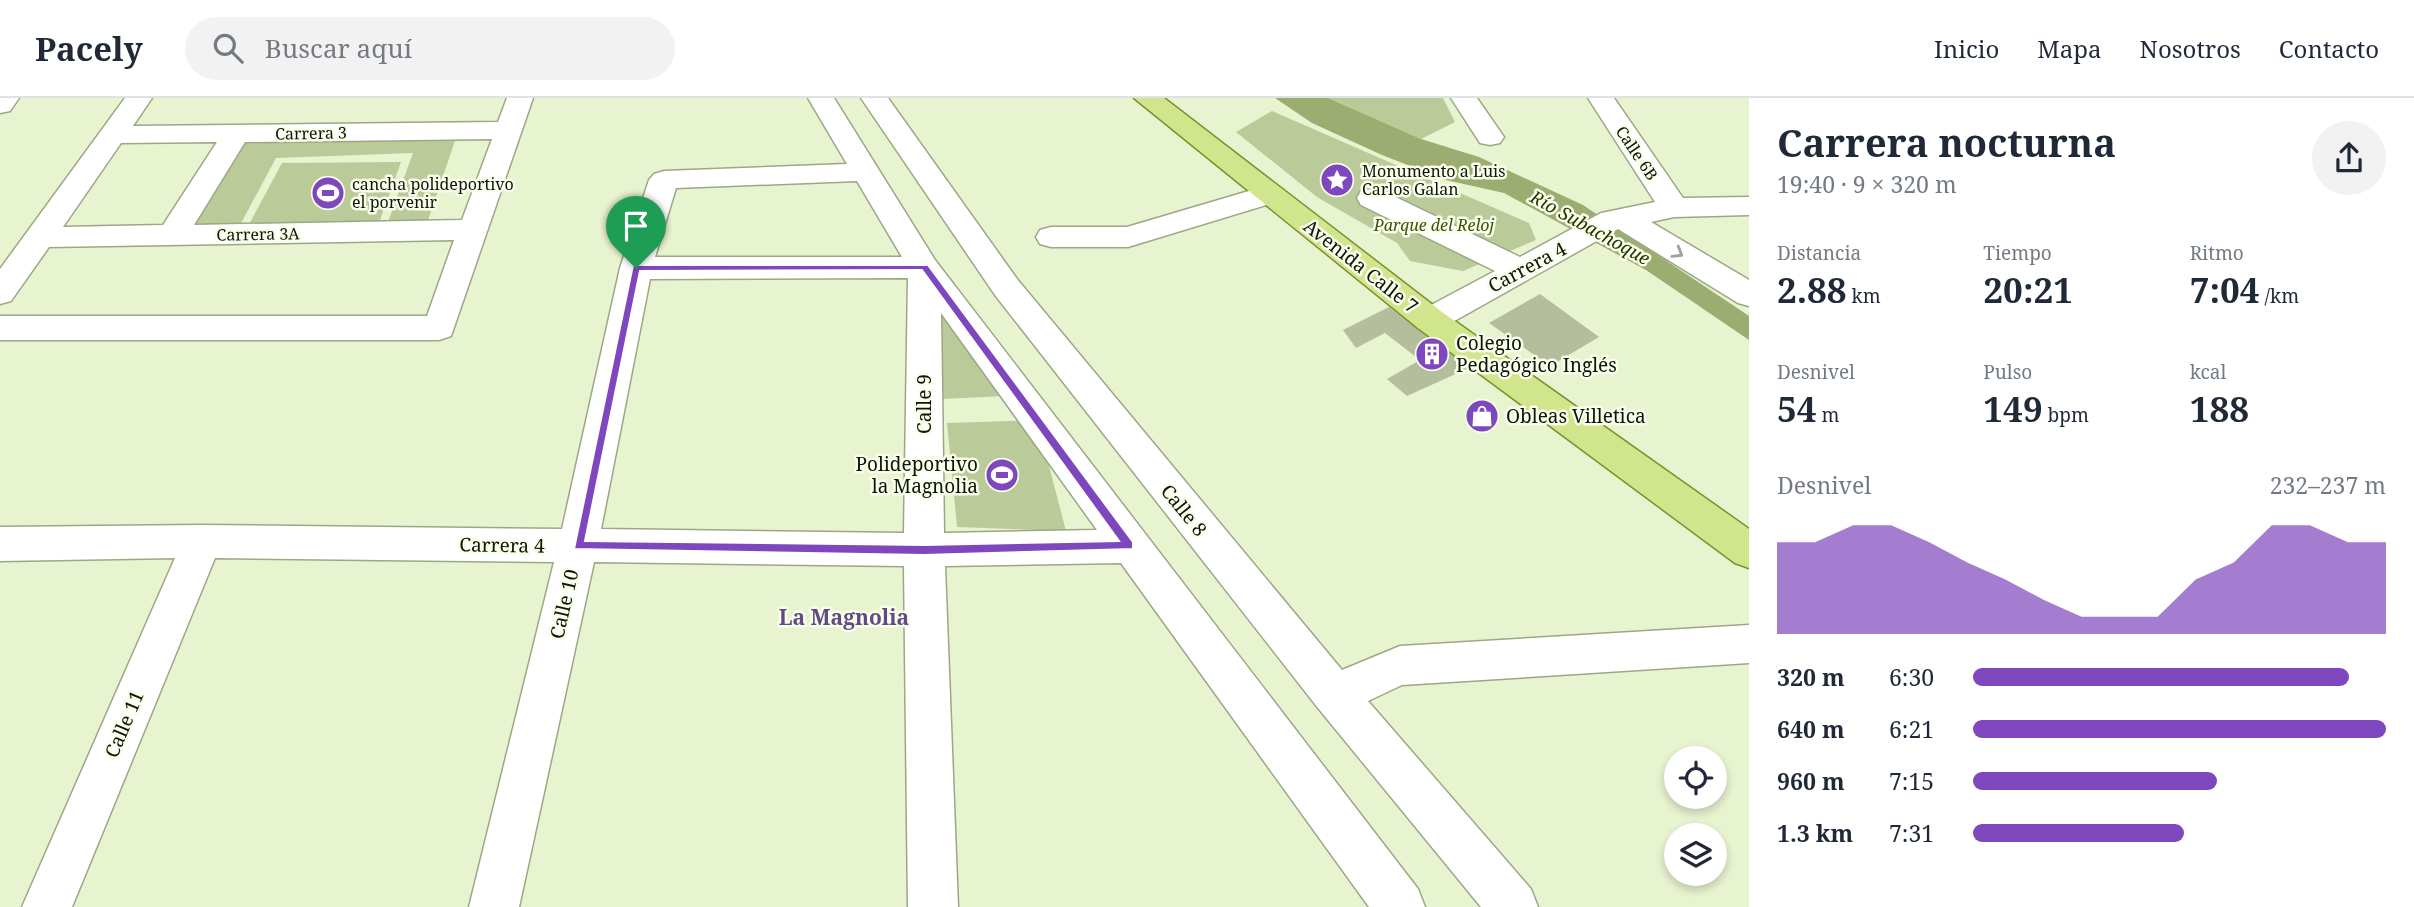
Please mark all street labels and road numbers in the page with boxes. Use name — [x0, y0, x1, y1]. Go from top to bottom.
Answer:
street label: Carrera 3 — [275, 121, 347, 145]
street label: Calle 6B — [1611, 122, 1663, 184]
street label: Avenida Calle 7 — [1298, 213, 1424, 319]
street label: Carrera 3A — [216, 222, 300, 246]
street label: Carrera 4 — [1483, 235, 1571, 298]
street label: Calle 9 — [911, 374, 937, 434]
street label: Calle 8 — [1155, 479, 1213, 541]
street label: Carrera 4 — [459, 531, 545, 559]
street label: Calle 10 — [543, 567, 585, 641]
street label: Calle 11 — [98, 686, 150, 762]

